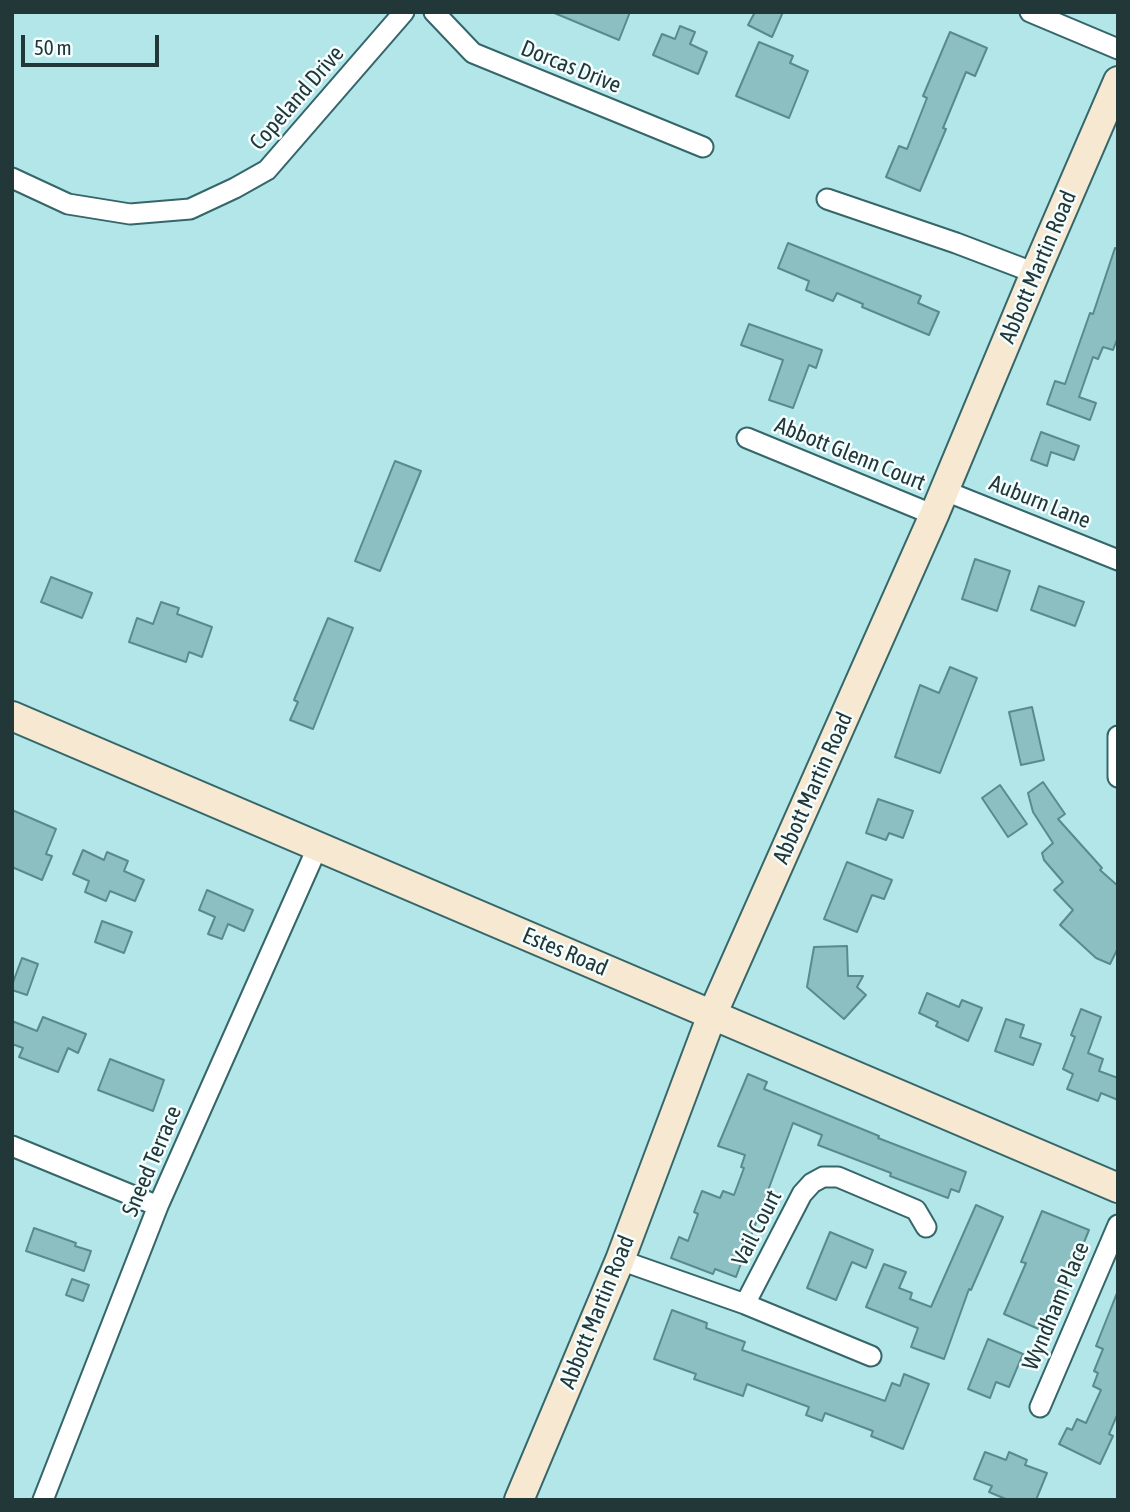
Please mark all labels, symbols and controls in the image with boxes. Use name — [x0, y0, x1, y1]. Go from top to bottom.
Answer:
scale bar — [24, 21, 163, 65]
street label: Dorcas Drive — [517, 34, 625, 100]
text: 50 m — [34, 35, 72, 59]
street label: Copeland Drive — [244, 40, 350, 156]
street label: Abbott Martin Road — [993, 187, 1083, 347]
street label: Abbott Glenn Court — [771, 411, 929, 497]
street label: Auburn Lane — [985, 469, 1095, 535]
street label: Abbott Martin Road — [767, 708, 859, 868]
street label: Estes Road — [518, 922, 612, 982]
street label: Sneed Terrace — [116, 1102, 188, 1220]
street label: Vail Court — [726, 1186, 788, 1270]
street label: Abbott Martin Road — [554, 1231, 640, 1393]
street label: Wyndham Place — [1017, 1238, 1095, 1374]

